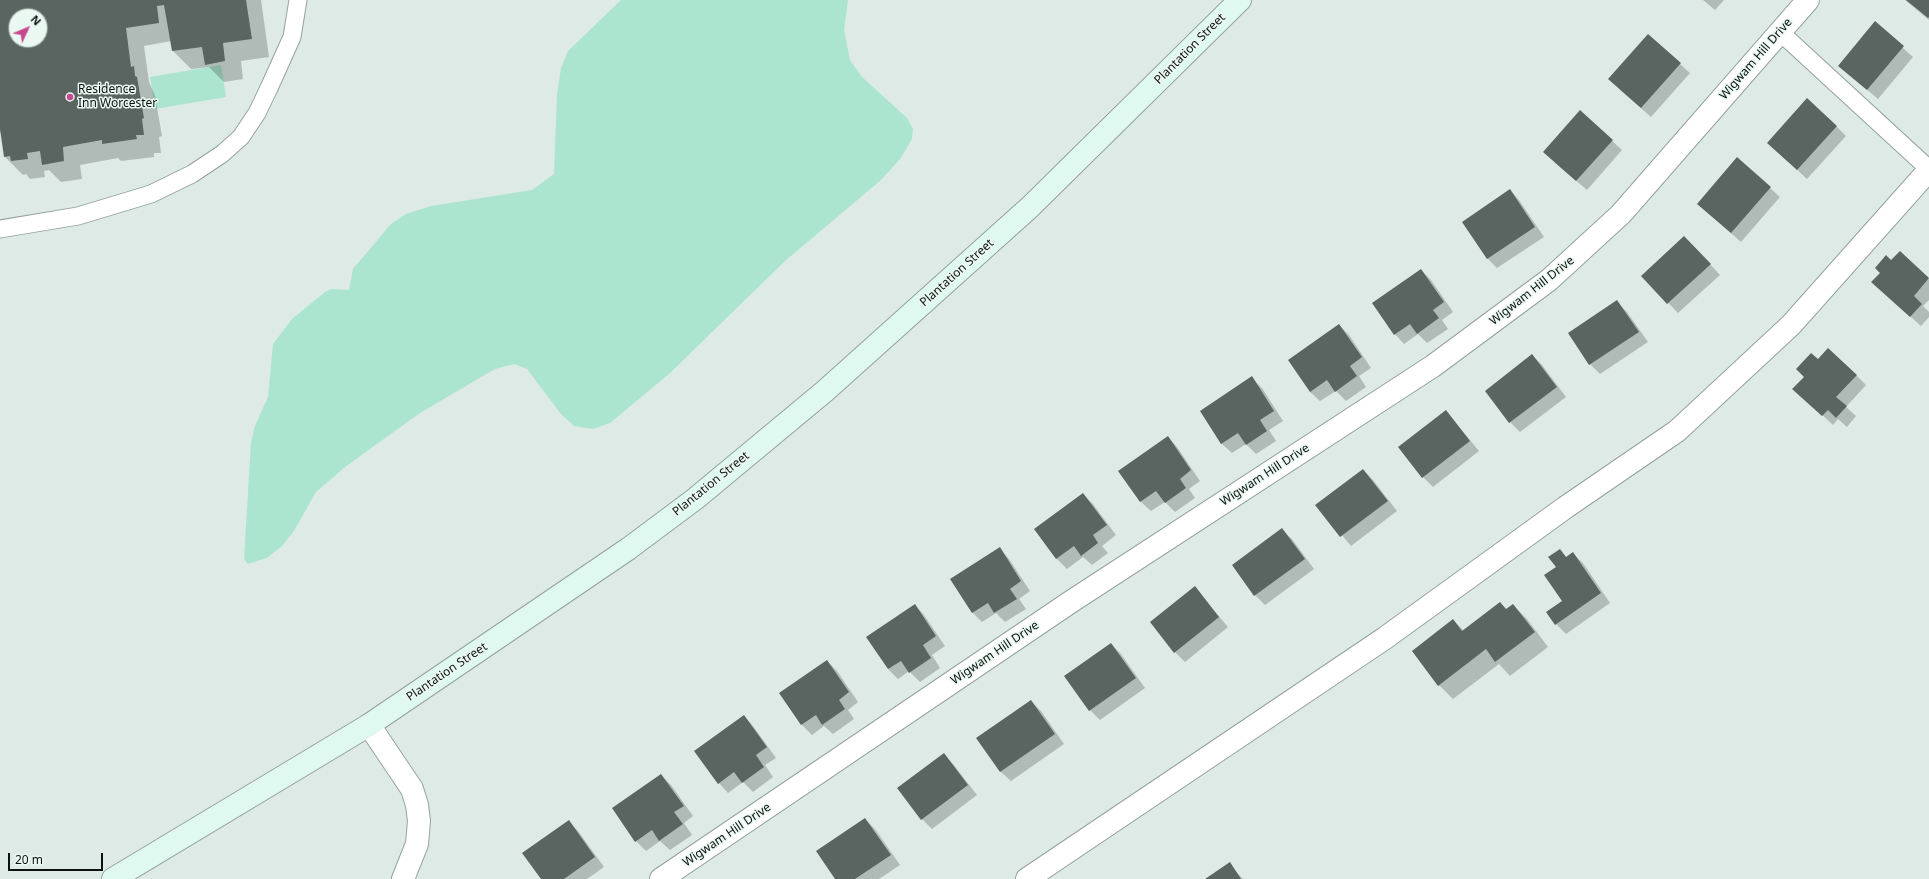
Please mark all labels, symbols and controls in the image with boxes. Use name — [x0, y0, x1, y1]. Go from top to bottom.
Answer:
north arrow — [8, 8, 48, 48]
street label: Plantation Street — [1152, 11, 1228, 87]
text: N — [28, 12, 45, 28]
street label: Wigwam Hill Drive — [1717, 15, 1795, 103]
place label: Residence Inn Worcester — [78, 83, 157, 111]
marker: Residence Inn Worcester — [65, 92, 75, 102]
street label: Plantation Street — [917, 236, 997, 310]
street label: Wigwam Hill Drive — [1487, 254, 1577, 328]
street label: Wigwam Hill Drive — [1218, 441, 1312, 509]
street label: Plantation Street — [670, 449, 752, 519]
street label: Wigwam Hill Drive — [948, 618, 1042, 688]
street label: Plantation Street — [404, 640, 490, 704]
street label: Wigwam Hill Drive — [680, 800, 774, 870]
scale bar — [10, 845, 105, 871]
text: 20 m — [15, 851, 43, 868]

